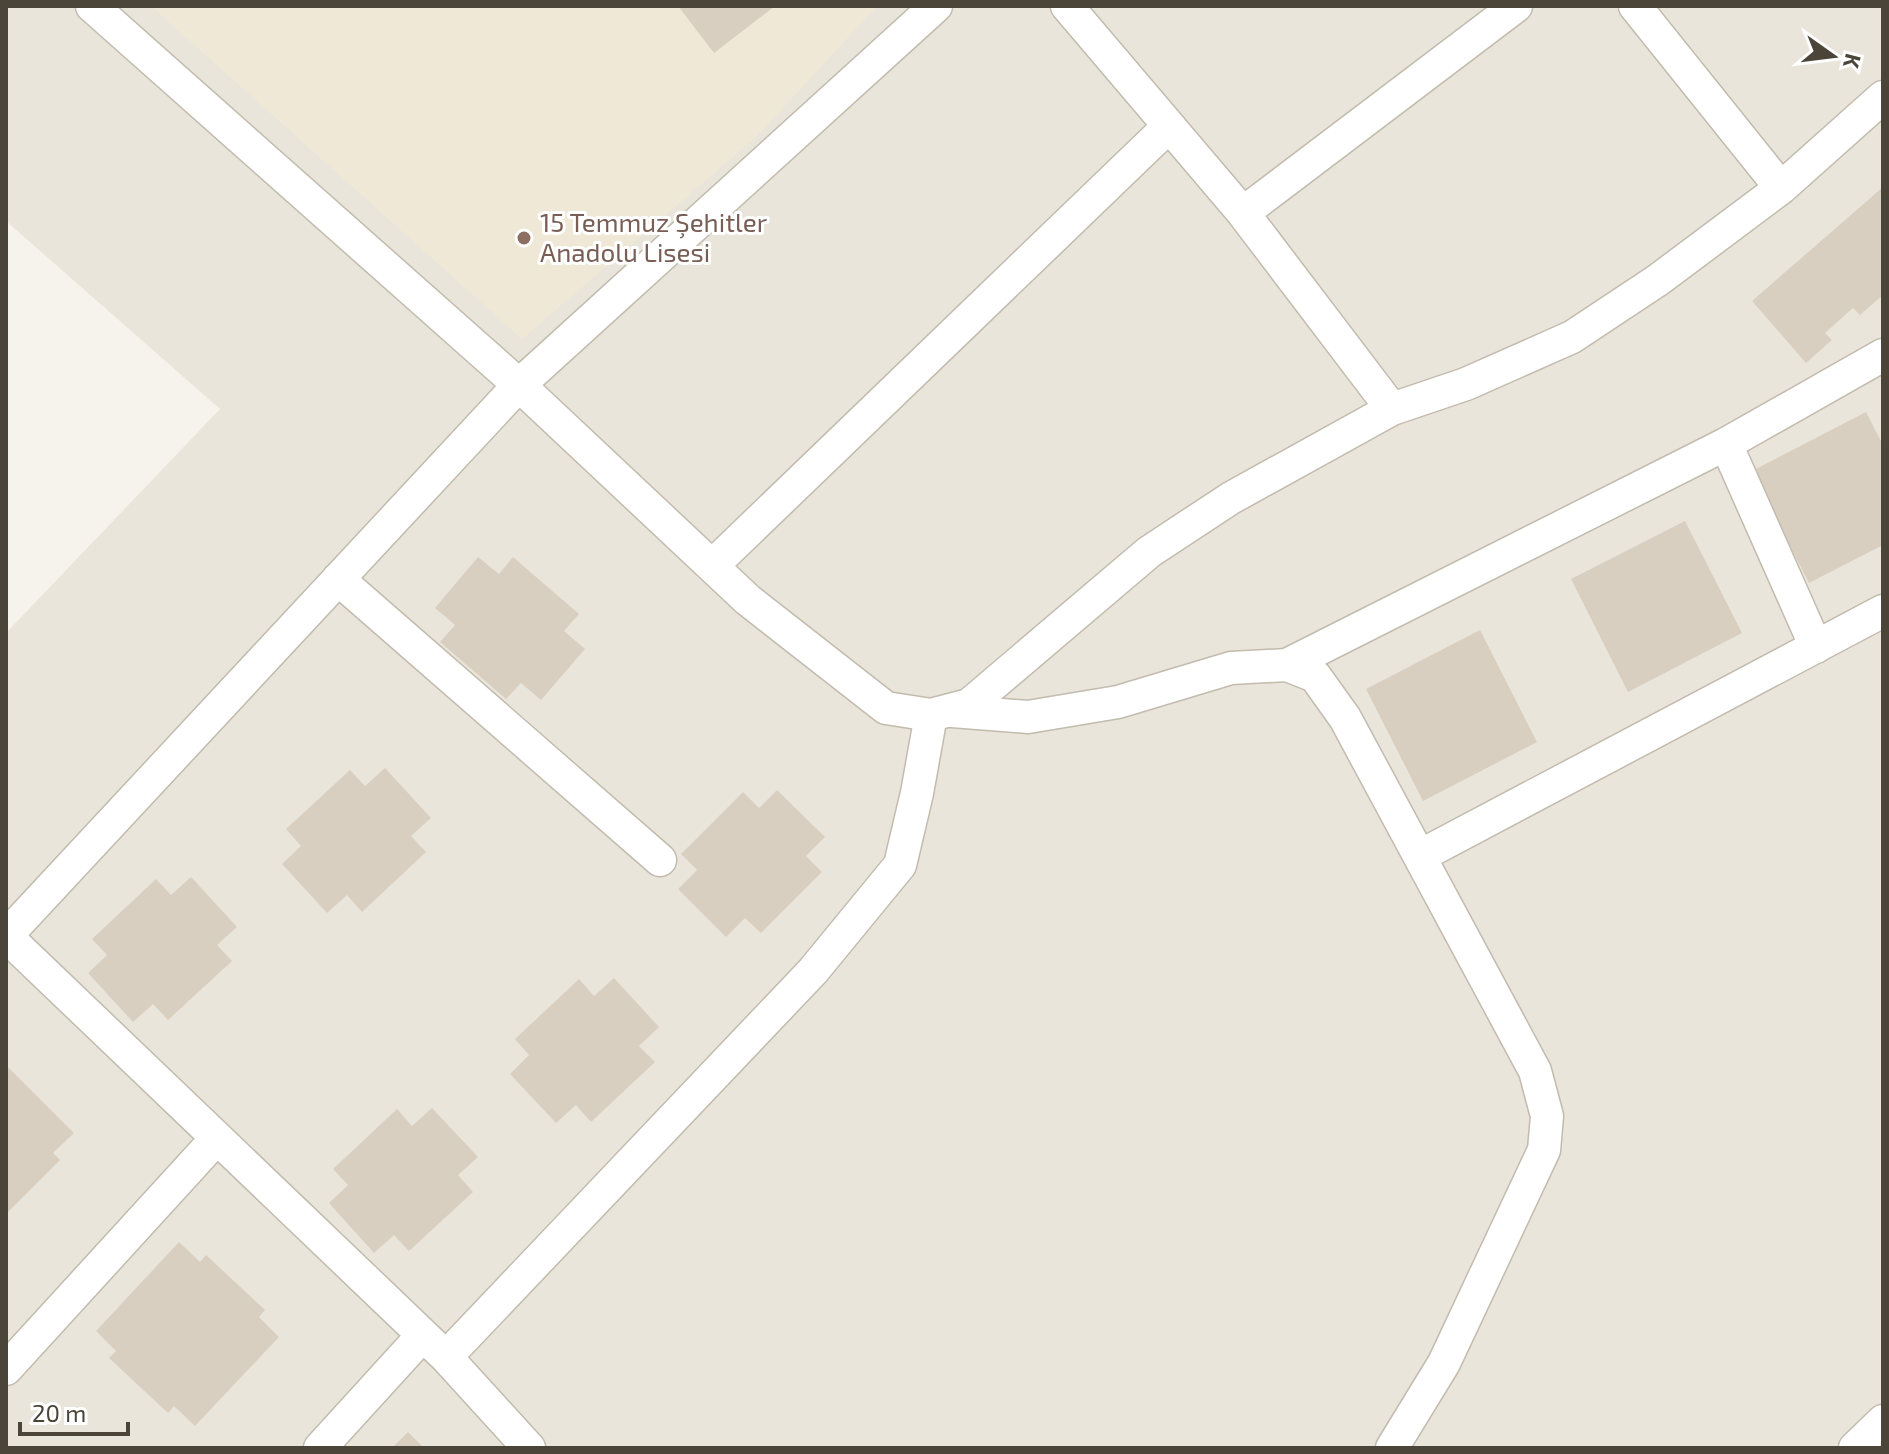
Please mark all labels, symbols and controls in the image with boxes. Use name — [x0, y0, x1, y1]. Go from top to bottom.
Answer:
north arrow — [1793, 16, 1873, 96]
text: K — [1839, 51, 1868, 71]
place label: 15 Temmuz Şehitler Anadolu Lisesi — [540, 206, 767, 267]
marker: 15 Temmuz Şehitler Anadolu Lisesi — [515, 229, 533, 247]
scale bar — [20, 1386, 128, 1436]
text: 20 m — [32, 1398, 86, 1427]

